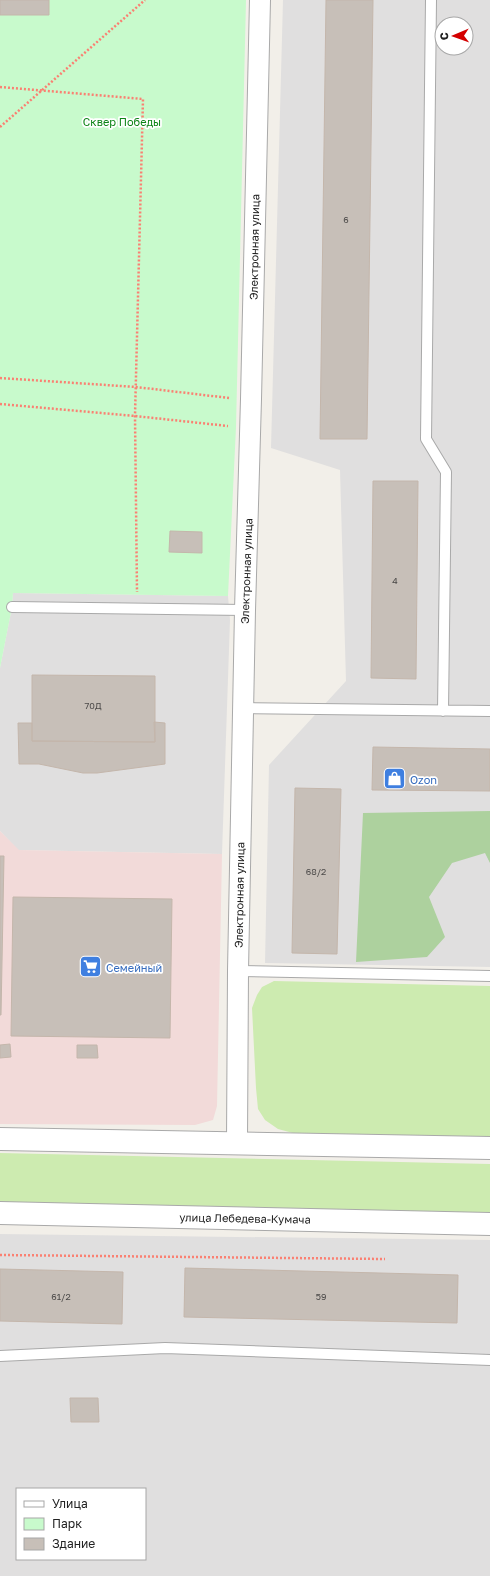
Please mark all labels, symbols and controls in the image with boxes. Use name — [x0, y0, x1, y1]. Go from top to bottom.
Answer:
north arrow — [434, 16, 474, 56]
text: С — [437, 32, 450, 40]
park label: Сквер Победы — [83, 115, 161, 128]
street label: Электронная улица — [247, 194, 261, 300]
house number: 6 — [343, 214, 349, 225]
street label: Электронная улица — [238, 518, 254, 624]
house number: 4 — [392, 575, 398, 586]
house number: 70Д — [85, 700, 102, 711]
shop icon: Ozon — [382, 766, 408, 792]
place label: Ozon — [410, 773, 437, 786]
street label: Электронная улица — [232, 842, 246, 948]
house number: 68/2 — [306, 866, 326, 877]
supermarket icon: Семейный — [78, 954, 104, 980]
place label: Семейный — [106, 961, 162, 974]
street label: улица Лебедева-Кумача — [179, 1210, 311, 1226]
house number: 61/2 — [51, 1291, 71, 1302]
house number: 59 — [316, 1291, 326, 1302]
legend — [16, 1488, 146, 1560]
text: Улица — [52, 1496, 88, 1511]
text: Парк — [52, 1516, 82, 1531]
text: Здание — [52, 1536, 95, 1551]

